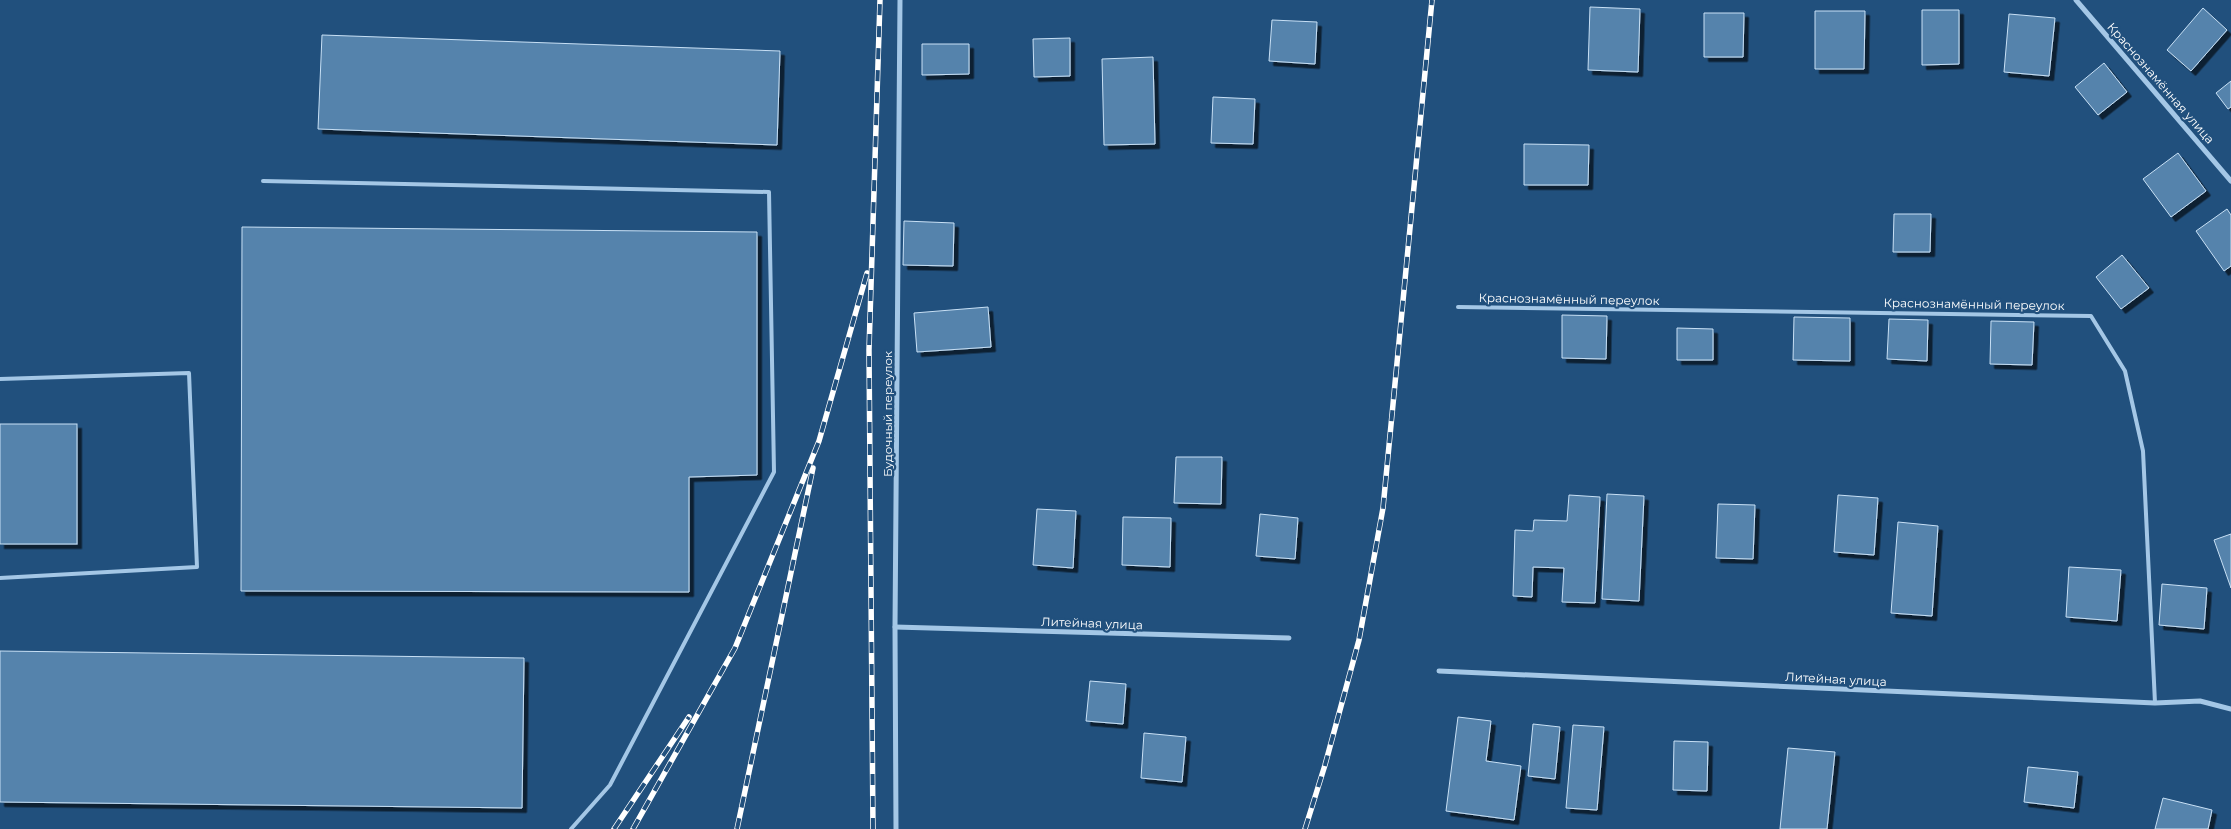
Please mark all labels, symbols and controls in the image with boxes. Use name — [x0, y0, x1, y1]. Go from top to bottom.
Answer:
street label: Краснознамённая улица — [2104, 19, 2218, 147]
street label: Краснознамённый переулок — [1478, 290, 1660, 308]
street label: Краснознамённый переулок — [1883, 295, 2065, 313]
street label: Будочный переулок — [880, 351, 895, 477]
street label: Литейная улица — [1041, 614, 1143, 632]
street label: Литейная улица — [1785, 669, 1887, 689]

